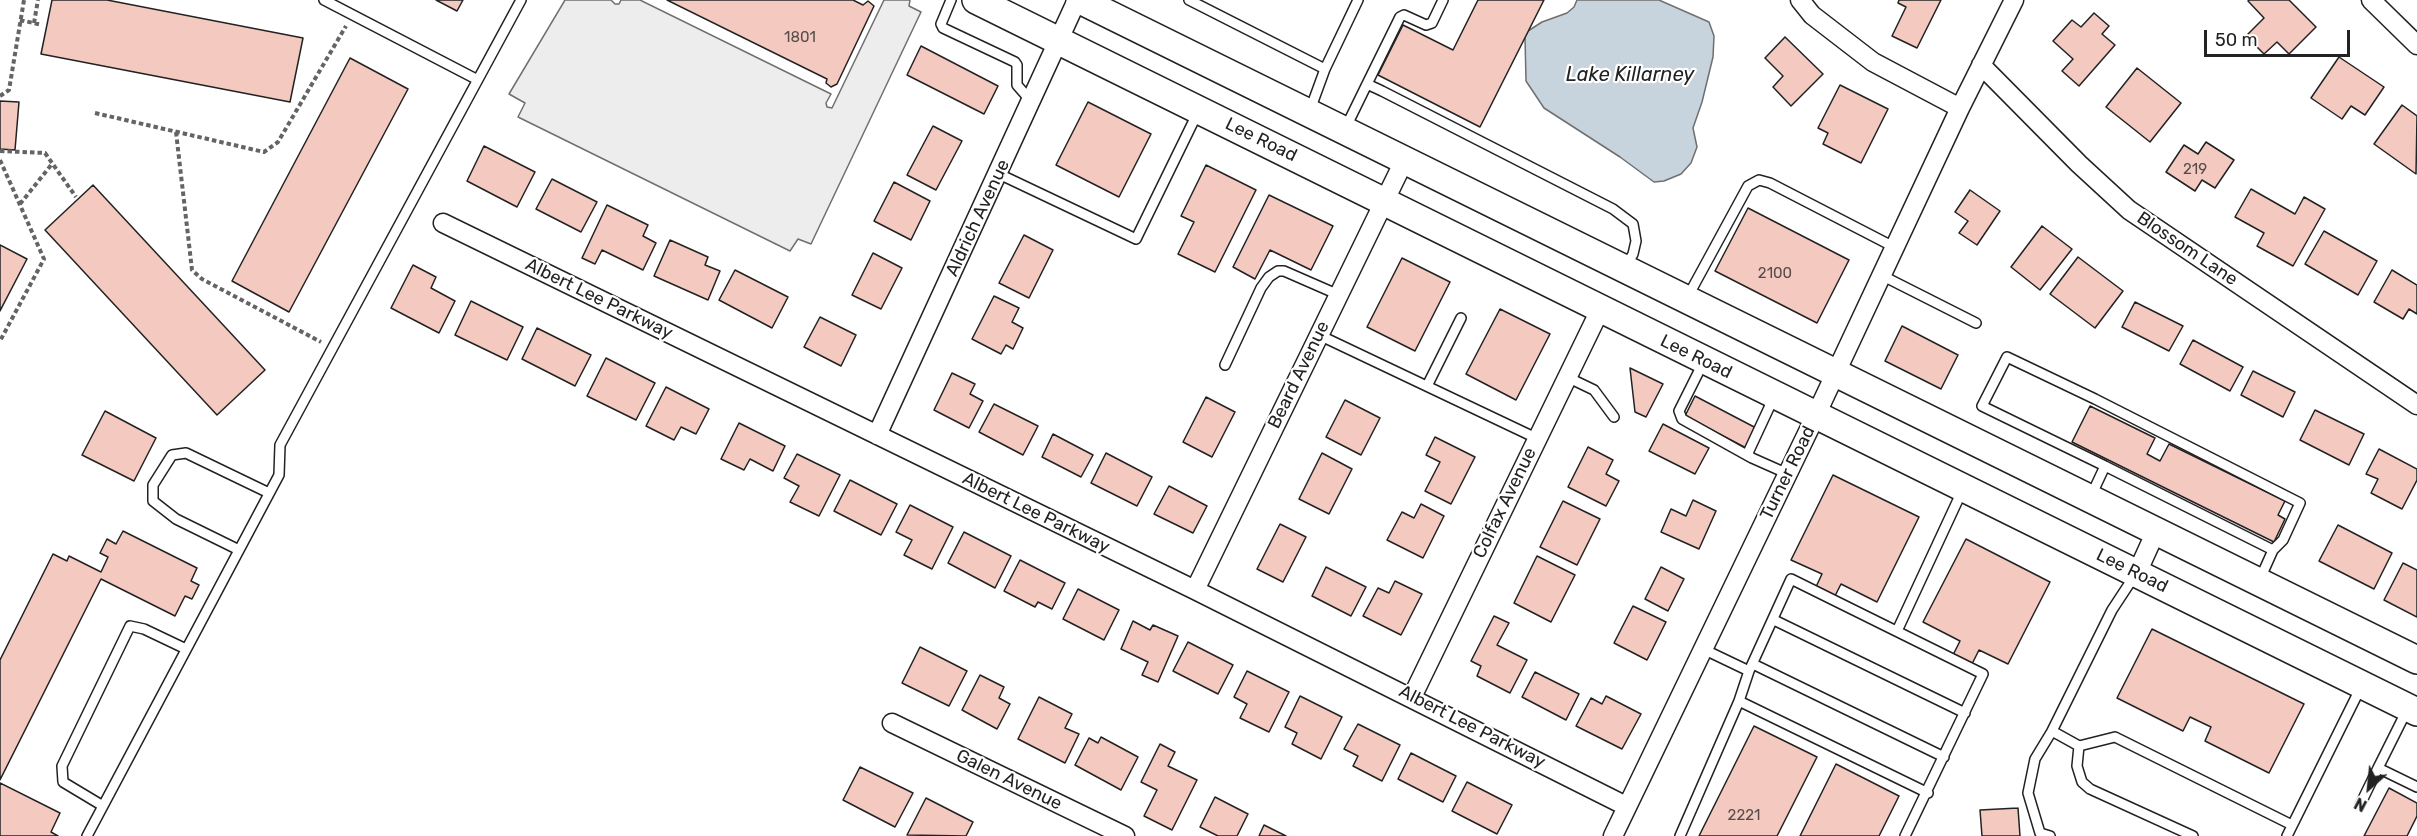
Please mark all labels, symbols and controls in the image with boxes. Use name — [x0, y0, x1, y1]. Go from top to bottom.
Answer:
scale bar — [2207, 18, 2352, 56]
house number: 1801 — [784, 29, 816, 47]
text: 50 m — [2215, 29, 2258, 51]
water label: Lake Killarney — [1566, 63, 1694, 87]
street label: Lee Road — [1222, 113, 1300, 167]
street label: Aldrich Avenue — [941, 156, 1015, 280]
house number: 219 — [2183, 161, 2207, 179]
street label: Blossom Lane — [2133, 207, 2241, 291]
street label: Albert Lee Parkway — [522, 254, 676, 344]
house number: 2100 — [1758, 265, 1792, 283]
street label: Beard Avenue — [1264, 318, 1334, 432]
street label: Lee Road — [1657, 330, 1735, 384]
street label: Turner Road — [1756, 423, 1820, 523]
street label: Colfax Avenue — [1469, 444, 1541, 562]
street label: Albert Lee Parkway — [959, 468, 1113, 558]
street label: Lee Road — [2093, 544, 2171, 598]
street label: Albert Lee Parkway — [1395, 681, 1549, 773]
street label: Galen Avenue — [953, 745, 1065, 815]
north arrow — [2339, 758, 2399, 818]
text: N — [2351, 793, 2370, 816]
house number: 2221 — [1728, 807, 1760, 825]

